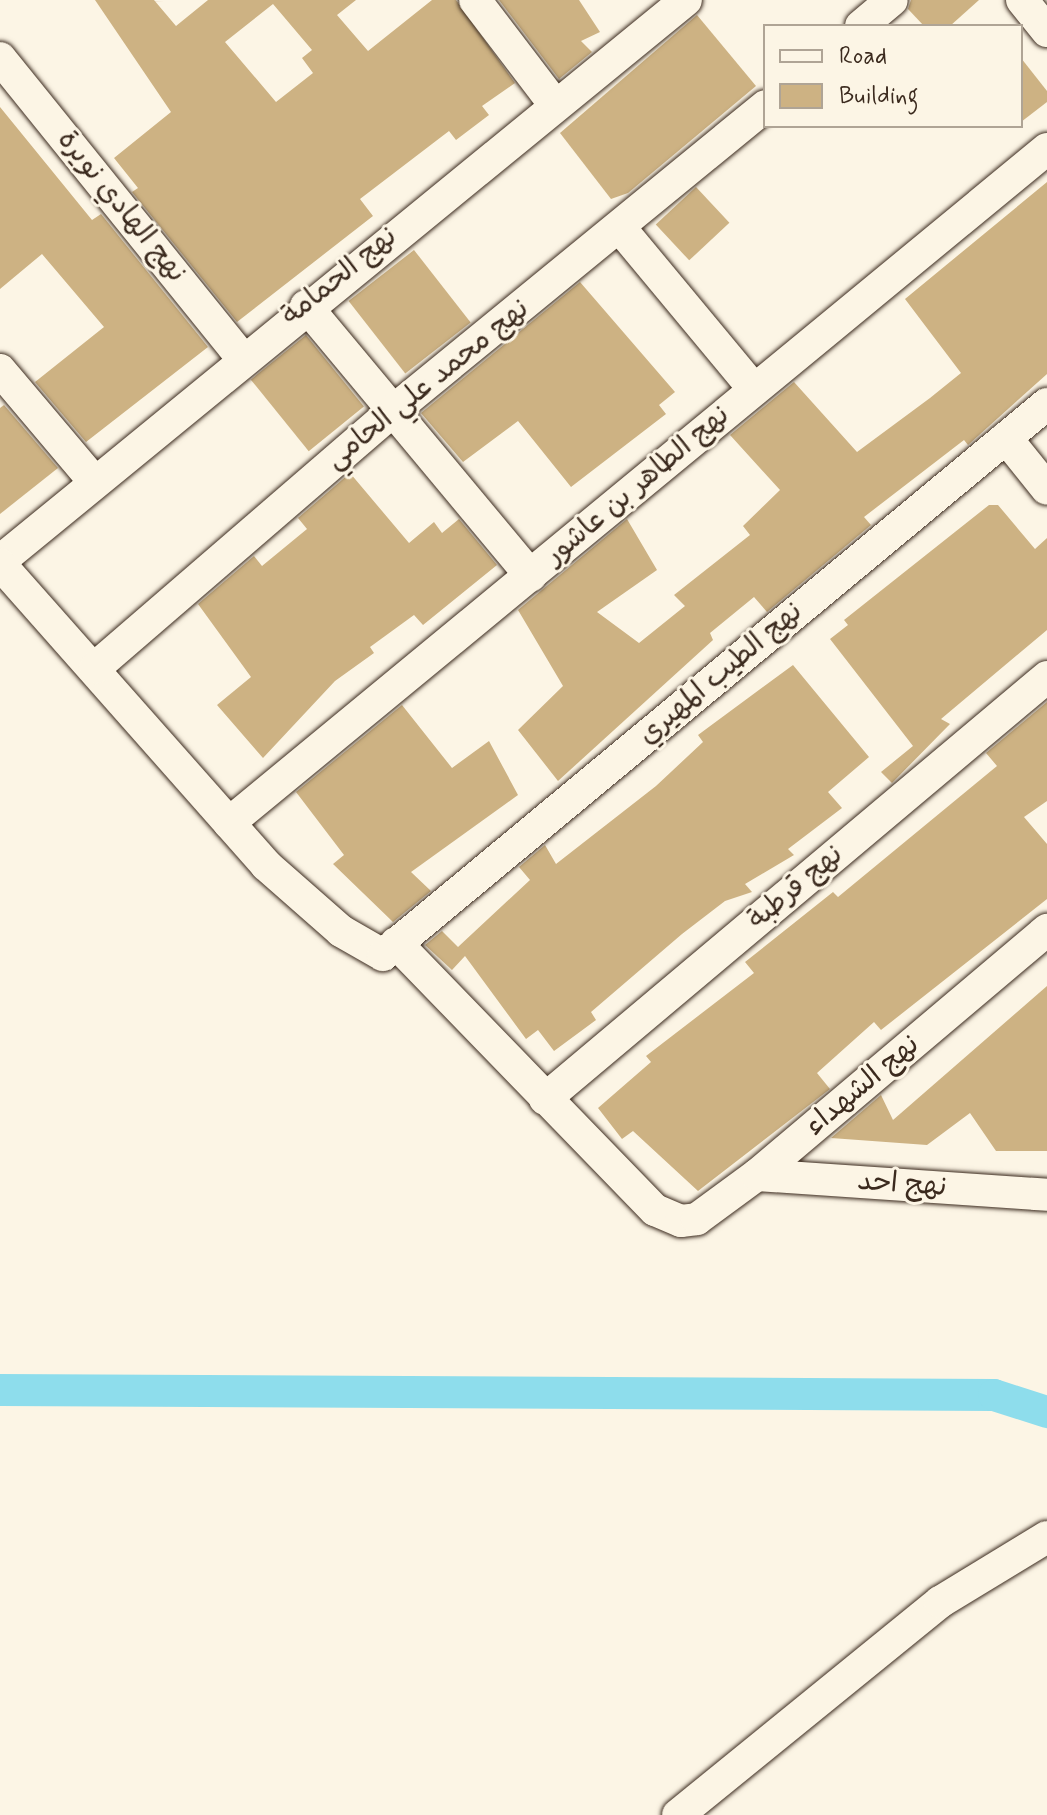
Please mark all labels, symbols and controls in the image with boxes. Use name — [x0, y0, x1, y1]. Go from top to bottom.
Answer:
legend — [763, 24, 1023, 128]
text: Road — [839, 41, 887, 72]
text: Building — [839, 81, 919, 112]
street label: نهج الهادي نويرة — [49, 124, 193, 290]
street label: نهج الحمامة — [276, 220, 404, 334]
street label: نهج محمد علي الحامي — [320, 293, 536, 477]
street label: نهج الطاهر بن عاشور — [539, 399, 737, 573]
street label: نهج الطيب المهيري — [632, 596, 810, 752]
street label: نهج قرطبة — [742, 839, 850, 937]
street label: نهج الشهداء — [799, 1029, 927, 1143]
street label: نهج احد — [856, 1165, 948, 1205]

